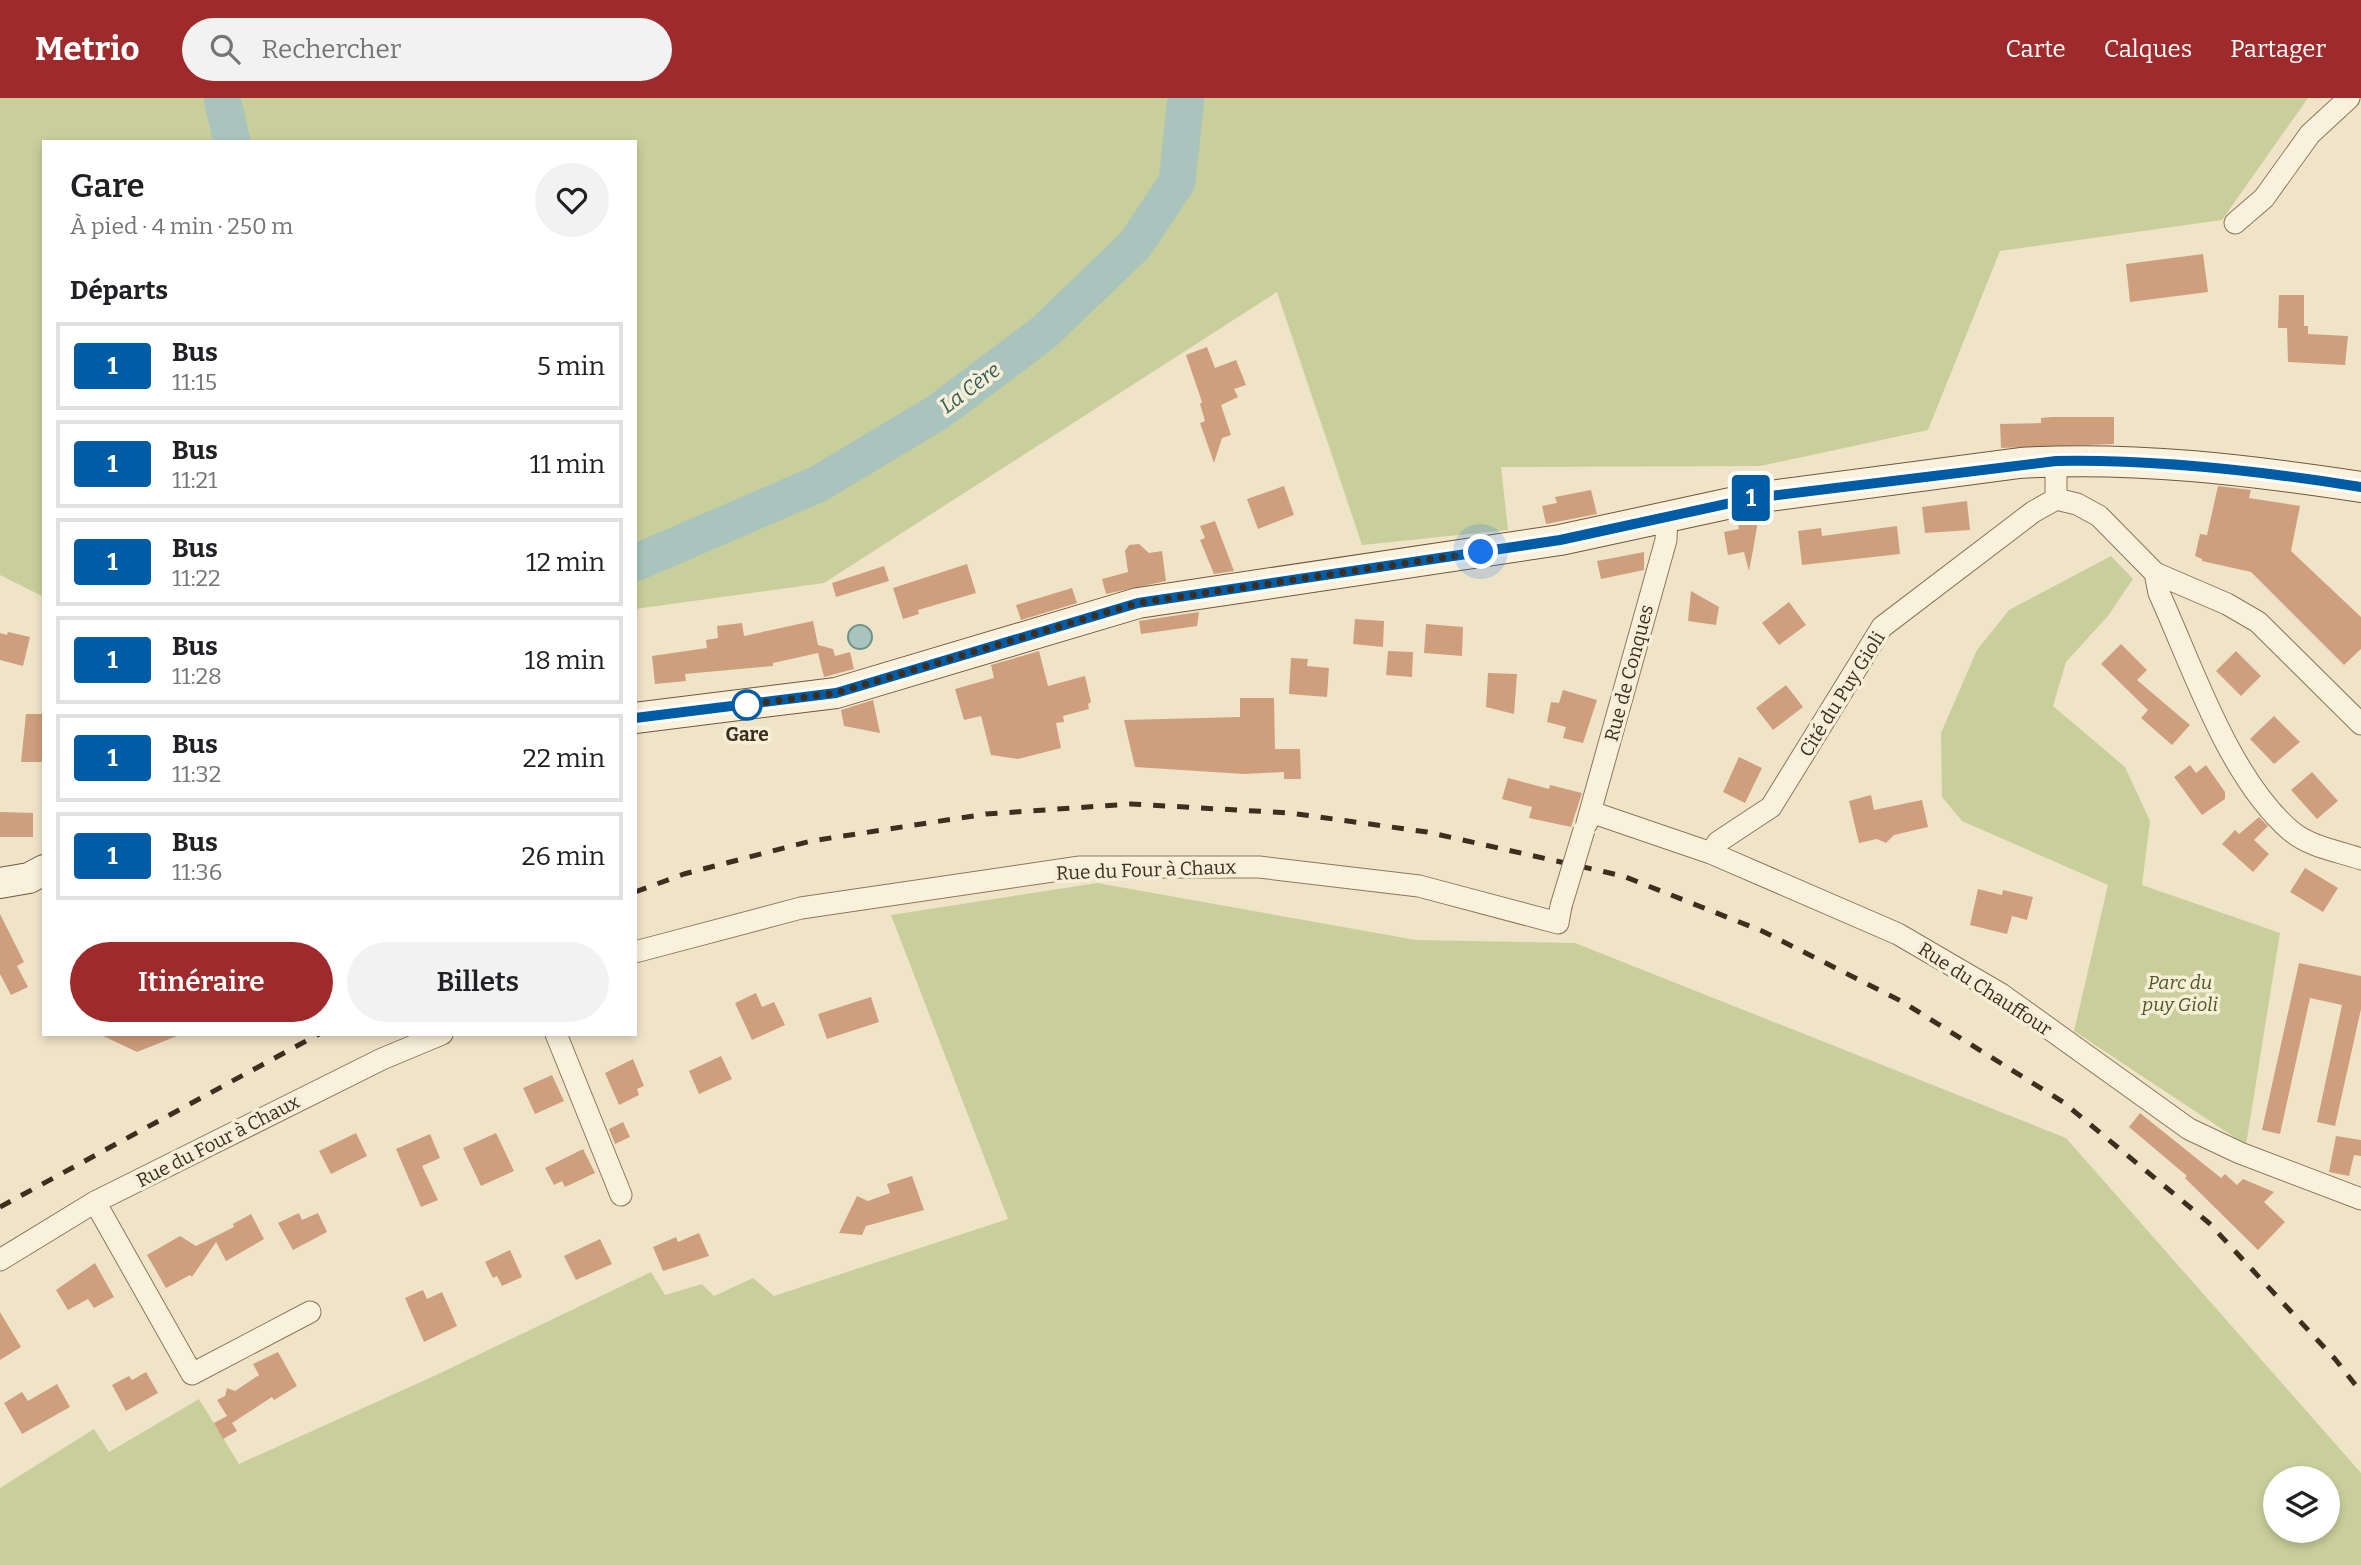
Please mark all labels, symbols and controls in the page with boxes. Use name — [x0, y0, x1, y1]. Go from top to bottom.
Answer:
search box — [182, 18, 672, 81]
text: Metrio — [35, 29, 140, 69]
icon: search — [206, 30, 244, 68]
text: Rechercher — [262, 34, 401, 65]
text: Carte — [2006, 35, 2066, 63]
text: Calques — [2104, 35, 2192, 63]
text: Partager — [2230, 35, 2326, 63]
button: heart — [535, 163, 609, 237]
text: Gare — [70, 166, 145, 206]
text: À pied · 4 min · 250 m — [70, 212, 293, 240]
text: Départs — [70, 275, 168, 306]
text: Bus — [172, 337, 218, 368]
text: 5 min — [537, 351, 605, 382]
text: 1 — [107, 352, 118, 380]
water label: La Cère — [935, 357, 1006, 419]
text: 11:15 — [172, 368, 217, 396]
text: Bus — [172, 435, 218, 466]
text: 11 min — [530, 449, 605, 480]
text: 1 — [107, 450, 118, 478]
text: 11:21 — [172, 466, 217, 494]
line badge: 1 — [1728, 475, 1774, 521]
text: 1 — [1746, 484, 1756, 512]
text: Bus — [172, 533, 218, 564]
your location — [1463, 534, 1498, 569]
text: 12 min — [526, 547, 605, 578]
text: 1 — [107, 548, 118, 576]
text: 11:22 — [172, 564, 221, 592]
street label: Rue de Conques — [1600, 602, 1658, 744]
street label: Cité du Puy Gioli — [1794, 627, 1890, 761]
text: Bus — [172, 631, 218, 662]
text: 18 min — [525, 645, 605, 676]
text: 1 — [107, 646, 118, 674]
text: 11:28 — [172, 662, 222, 690]
marker: Gare — [732, 690, 762, 720]
place label: Gare — [725, 723, 769, 746]
text: Bus — [172, 729, 218, 760]
text: 22 min — [523, 743, 605, 774]
text: 1 — [107, 744, 118, 772]
text: 11:32 — [172, 760, 221, 788]
text: Bus — [172, 827, 218, 858]
text: 26 min — [521, 841, 605, 872]
text: 1 — [107, 842, 118, 870]
street label: Rue du Four à Chaux — [1056, 855, 1237, 885]
text: 11:36 — [172, 858, 222, 886]
street label: Rue du Chauffour — [1914, 937, 2057, 1041]
button: Itinéraire — [70, 942, 333, 1022]
button: Billets — [347, 942, 609, 1022]
park label: Parc du puy Gioli — [2141, 971, 2218, 1016]
street label: Rue du Four à Chaux — [133, 1090, 304, 1192]
map controls — [2263, 1466, 2340, 1543]
button: layers — [2263, 1466, 2340, 1543]

